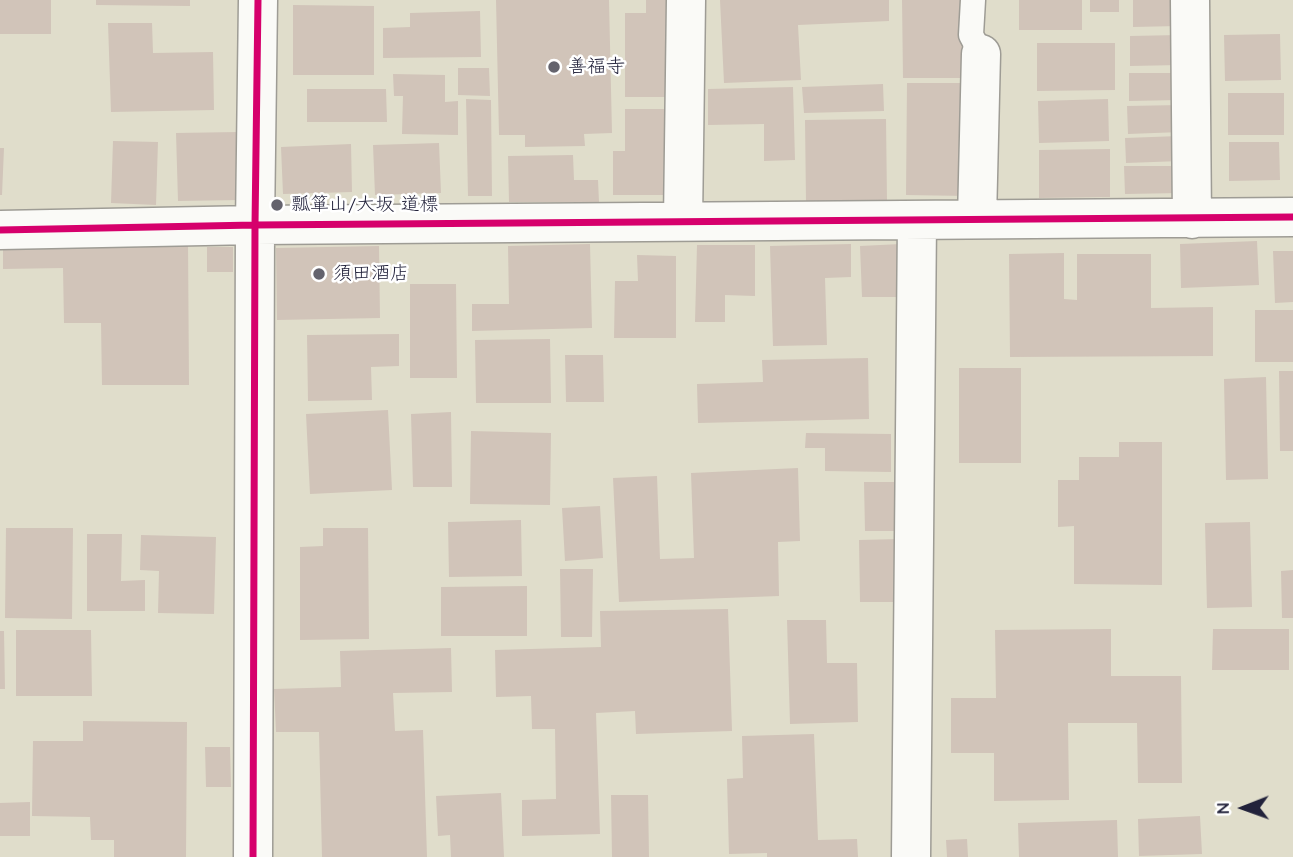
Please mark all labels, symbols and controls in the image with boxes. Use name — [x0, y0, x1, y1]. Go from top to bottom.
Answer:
place label: 善福寺 — [568, 56, 625, 78]
marker: 善福寺 — [546, 59, 562, 75]
place label: 瓢箪山/大坂 道標 — [291, 194, 439, 216]
marker: 瓢箪山/大坂 道標 — [269, 197, 285, 213]
place label: 須田酒店 — [333, 263, 409, 285]
marker: 須田酒店 — [311, 266, 327, 282]
north arrow — [1209, 773, 1279, 843]
text: N — [1212, 802, 1234, 815]

